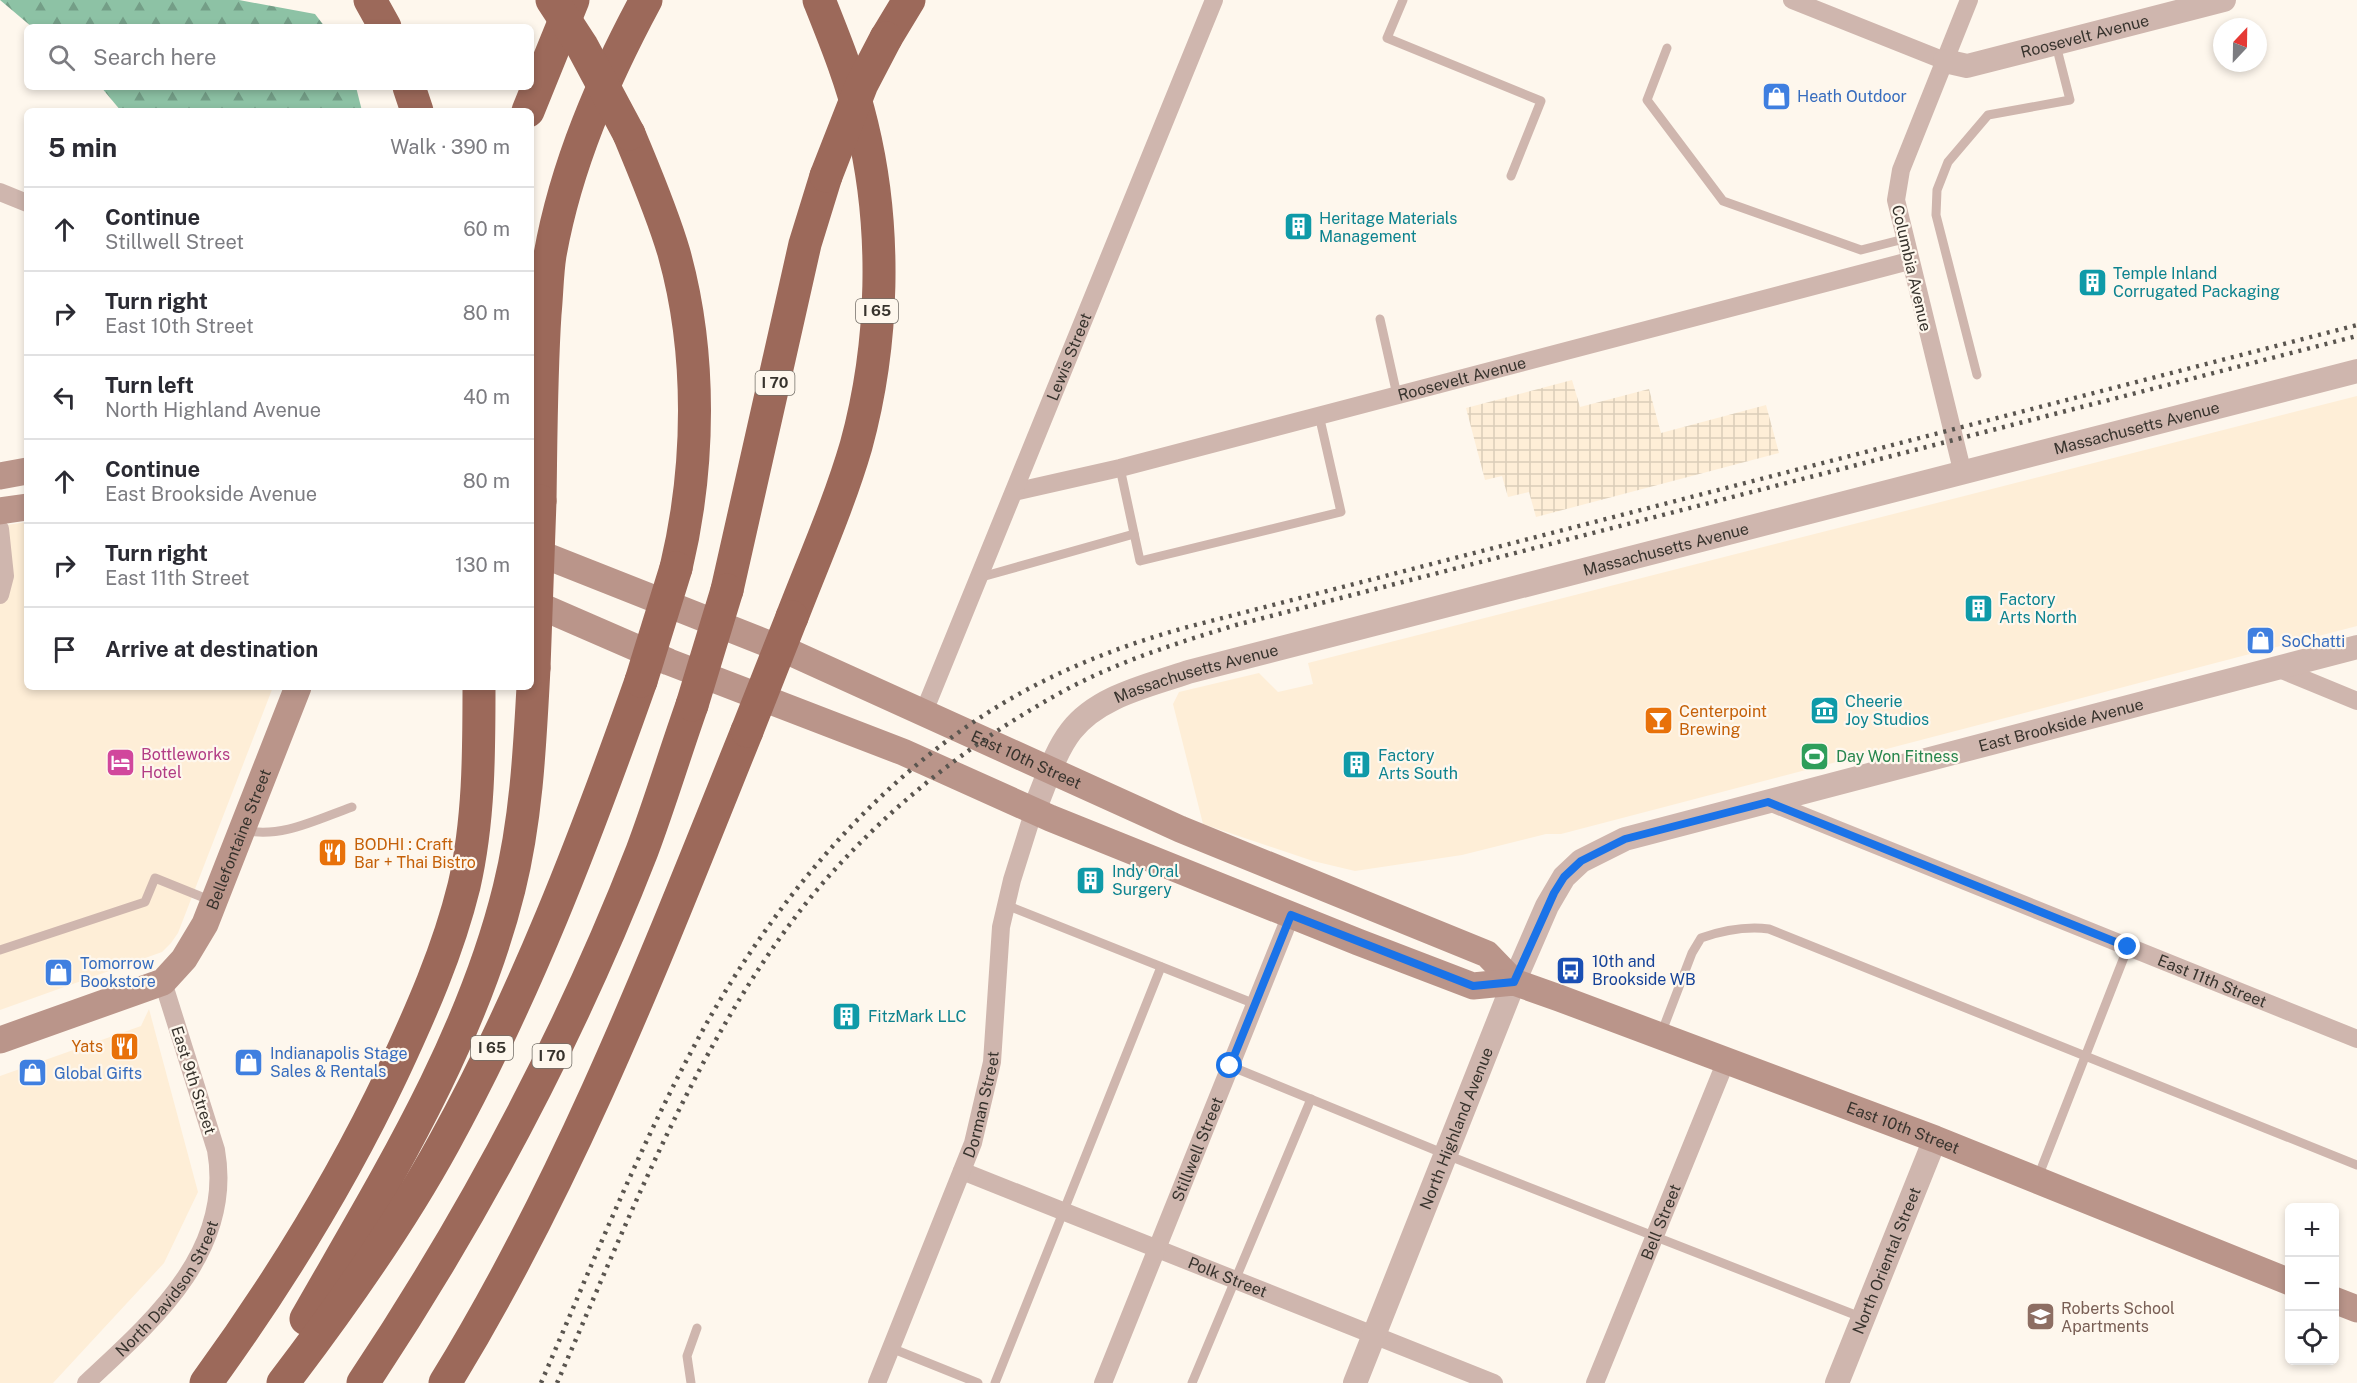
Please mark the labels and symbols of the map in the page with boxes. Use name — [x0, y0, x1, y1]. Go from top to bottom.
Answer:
street label: Roosevelt Avenue — [2018, 11, 2151, 62]
north arrow — [2213, 18, 2267, 72]
shop icon: Heath Outdoor — [1760, 80, 1792, 112]
place label: Heath Outdoor — [1797, 87, 1907, 106]
street label: Columbia Avenue — [1888, 203, 1935, 333]
place label: Heritage Materials Management — [1319, 209, 1457, 246]
building icon: Heritage Materials Management — [1282, 211, 1314, 243]
place label: Temple Inland Corrugated Packaging — [2113, 264, 2280, 301]
building icon: Temple Inland Corrugated Packaging — [2076, 266, 2108, 298]
road number: I 65 — [856, 299, 898, 323]
street label: Lewis Street — [1043, 310, 1096, 403]
street label: Roosevelt Avenue — [1396, 353, 1528, 405]
road number: I 70 — [756, 371, 794, 395]
street label: Massachusetts Avenue — [2052, 398, 2222, 459]
street label: Massachusetts Avenue — [1581, 519, 1751, 580]
place label: Factory Arts North — [1999, 590, 2077, 627]
building icon: Factory Arts North — [1962, 592, 1994, 624]
shop icon: SoChatti — [2244, 625, 2276, 657]
place label: SoChatti — [2281, 632, 2345, 651]
street label: Massachusetts Avenue — [1111, 640, 1280, 707]
place label: Cheerie Joy Studios — [1845, 692, 1929, 729]
museum icon: Cheerie Joy Studios — [1808, 694, 1840, 726]
street label: East Brookside Avenue — [1976, 694, 2146, 756]
place label: Centerpoint Brewing — [1679, 702, 1767, 739]
bar icon: Centerpoint Brewing — [1642, 704, 1674, 736]
street label: East 10th Street — [968, 727, 1084, 793]
sports icon: Day Won Fitness — [1799, 740, 1831, 772]
place label: Bottleworks Hotel — [141, 745, 230, 782]
place label: Factory Arts South — [1378, 746, 1458, 783]
hotel icon: Bottleworks Hotel — [104, 747, 136, 779]
place label: Day Won Fitness — [1836, 747, 1959, 766]
building icon: Factory Arts South — [1341, 748, 1373, 780]
street label: Bellefontaine Street — [202, 766, 275, 913]
place label: BODHI : Craft Bar + Thai Bistro — [354, 835, 476, 872]
restaurant icon: BODHI : Craft Bar + Thai Bistro — [317, 837, 349, 869]
place label: Indy Oral Surgery — [1112, 862, 1179, 899]
building icon: Indy Oral Surgery — [1075, 864, 1107, 896]
route end — [2114, 933, 2140, 959]
street label: East 11th Street — [2155, 951, 2269, 1012]
place label: 10th and Brookside WB — [1592, 952, 1696, 989]
place label: Tomorrow Bookstore — [80, 954, 156, 991]
bus stop icon: 10th and Brookside WB — [1555, 954, 1587, 986]
shop icon: Tomorrow Bookstore — [43, 956, 75, 988]
building icon: FitzMark LLC — [831, 1000, 863, 1032]
place label: FitzMark LLC — [868, 1007, 967, 1026]
street label: East 9th Street — [167, 1024, 220, 1137]
restaurant icon: Yats — [108, 1030, 140, 1062]
road number: I 65 — [471, 1036, 513, 1060]
place label: Yats — [72, 1037, 103, 1056]
place label: Indianapolis Stage Sales & Rentals — [270, 1044, 408, 1081]
road number: I 70 — [532, 1044, 572, 1068]
street label: North Highland Avenue — [1416, 1044, 1497, 1212]
shop icon: Indianapolis Stage Sales & Rentals — [233, 1046, 265, 1078]
street label: Dorman Street — [959, 1051, 1003, 1161]
route start — [1216, 1052, 1242, 1078]
shop icon: Global Gifts — [17, 1057, 49, 1089]
place label: Global Gifts — [54, 1064, 142, 1083]
street label: Stillwell Street — [1168, 1094, 1227, 1205]
street label: East 10th Street — [1844, 1098, 1962, 1158]
street label: Bell Street — [1637, 1181, 1685, 1263]
street label: North Oriental Street — [1849, 1184, 1925, 1337]
street label: North Davidson Street — [112, 1218, 222, 1361]
street label: Polk Street — [1185, 1253, 1270, 1302]
place label: Roberts School Apartments — [2061, 1299, 2175, 1336]
school or university icon: Roberts School Apartments — [2024, 1301, 2056, 1333]

